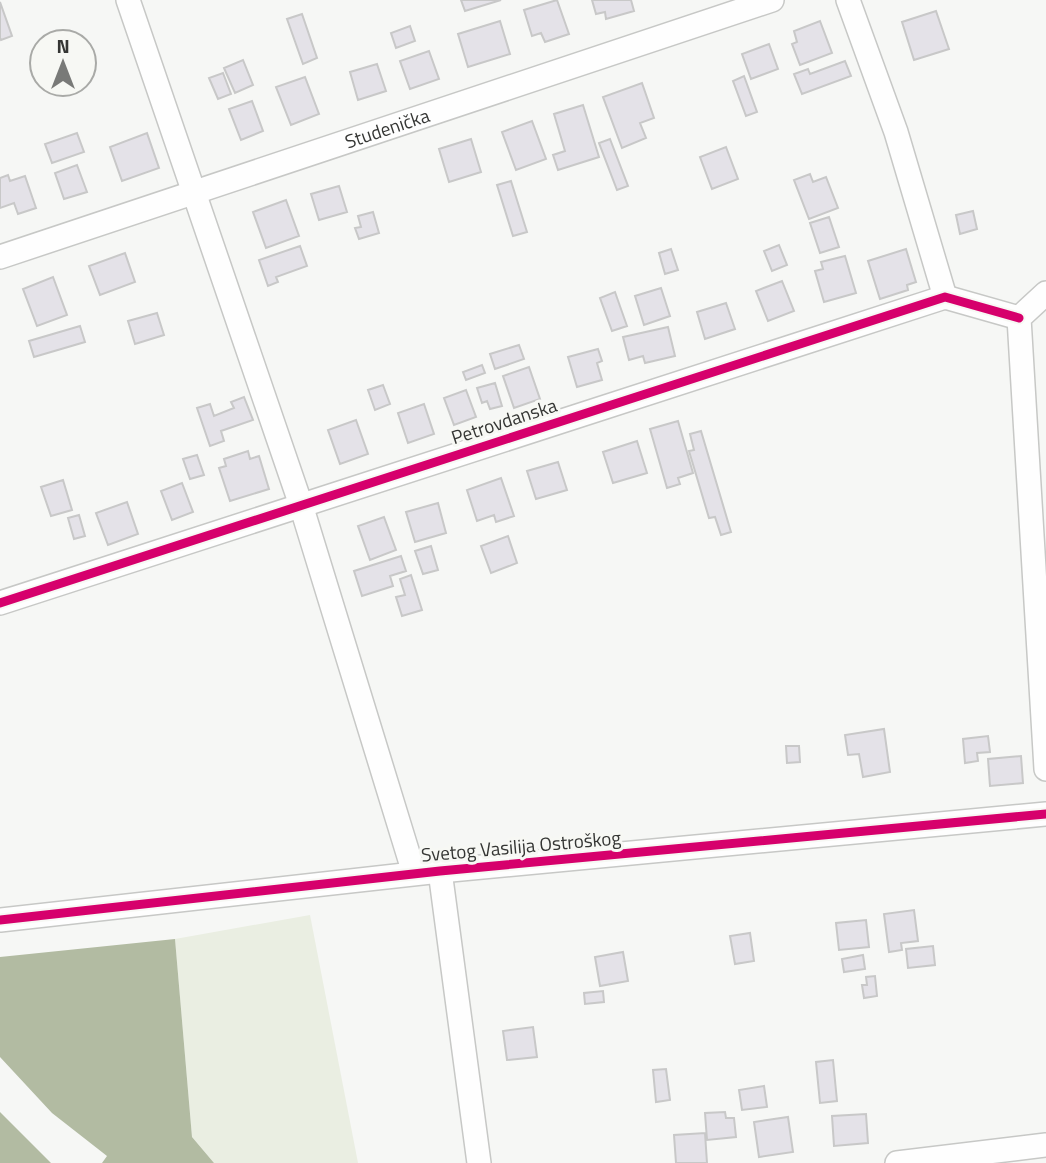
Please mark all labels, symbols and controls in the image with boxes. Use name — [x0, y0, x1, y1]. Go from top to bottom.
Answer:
north arrow — [28, 28, 98, 98]
text: N — [56, 31, 70, 60]
street label: Studenička — [341, 100, 434, 155]
street label: Petrovdanska — [447, 390, 561, 451]
street label: Svetog Vasilija Ostroškog — [420, 822, 622, 869]

